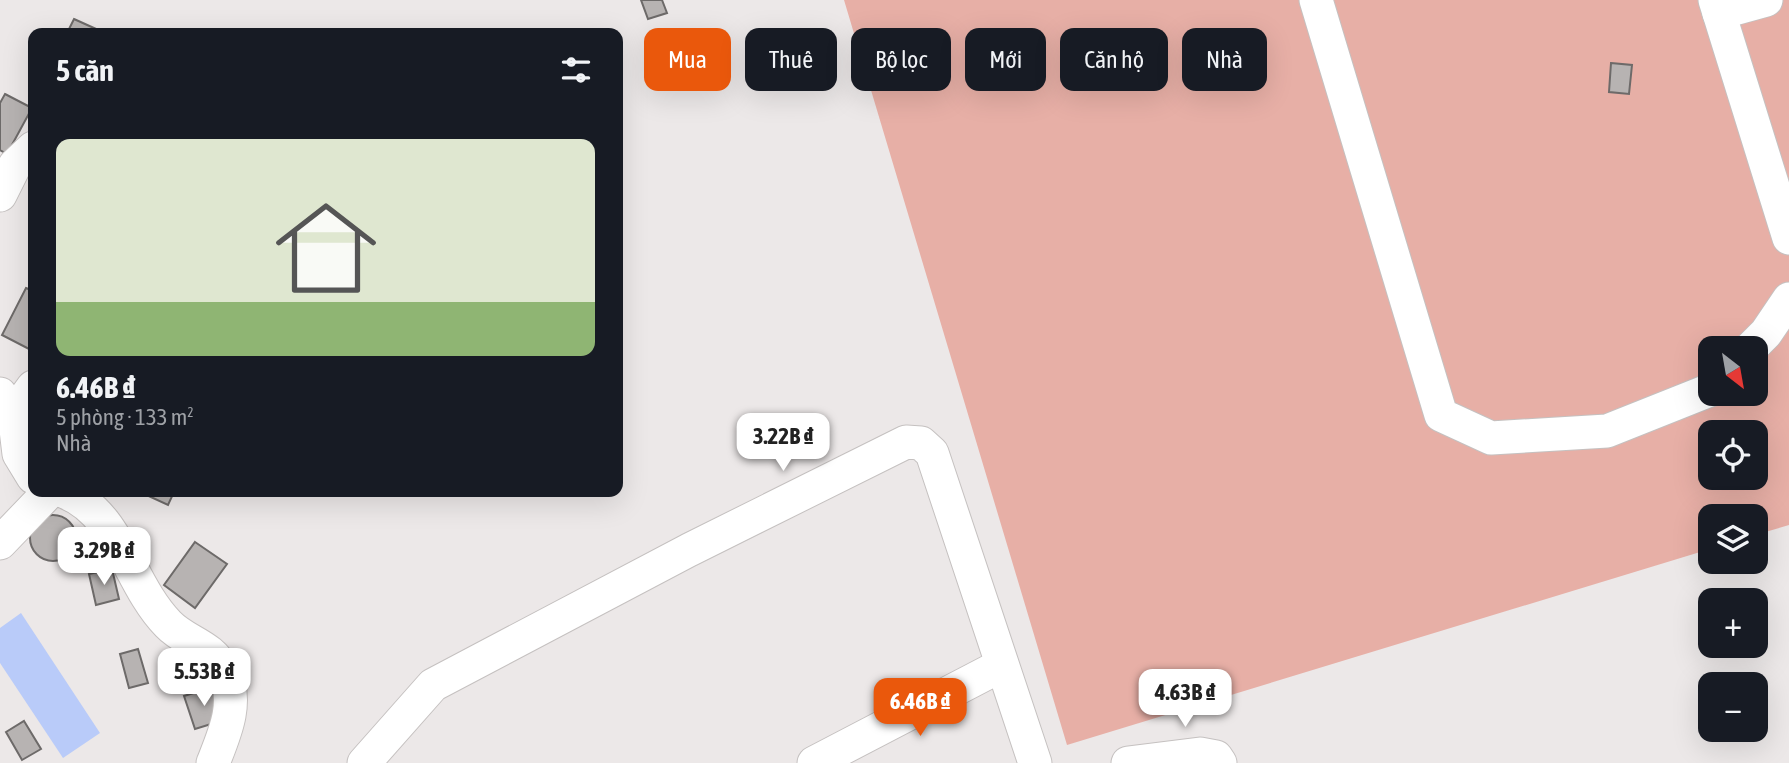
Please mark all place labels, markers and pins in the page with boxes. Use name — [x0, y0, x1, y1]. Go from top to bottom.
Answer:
pin: 3.22B ₫ — [718, 414, 848, 473]
pin: 3.29B ₫ — [39, 528, 169, 587]
pin: 5.53B ₫ — [139, 648, 269, 708]
pin: 4.63B ₫ — [1120, 670, 1250, 729]
pin: 6.46B ₫ — [855, 678, 985, 738]

